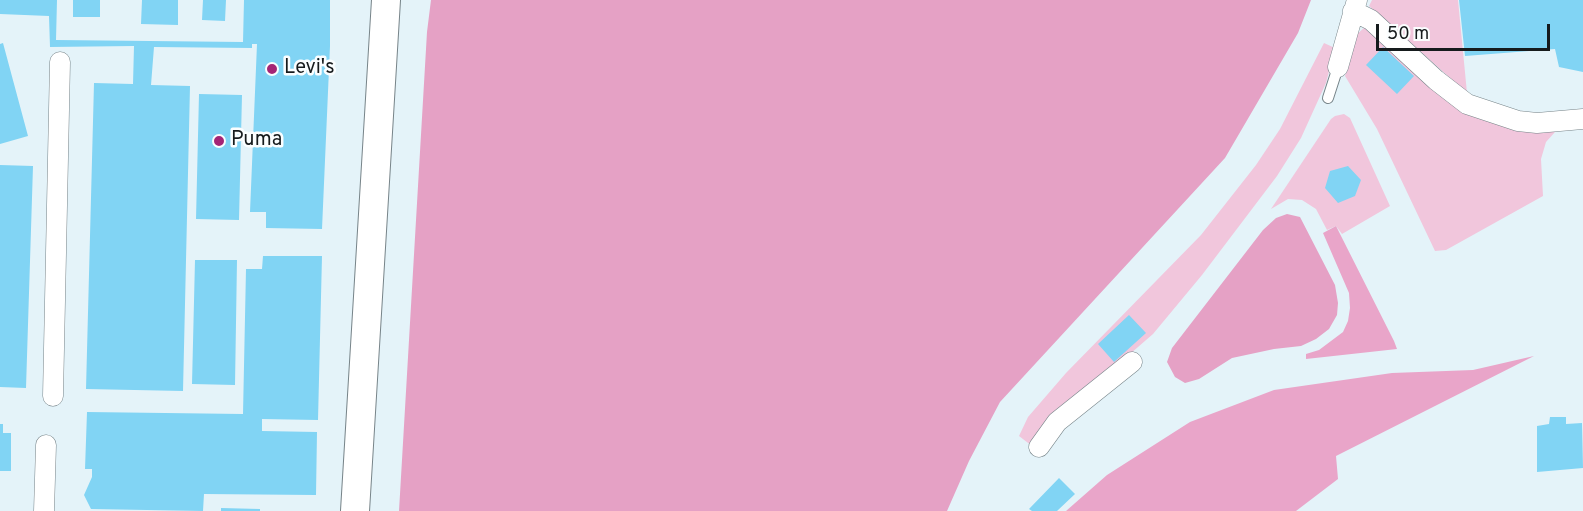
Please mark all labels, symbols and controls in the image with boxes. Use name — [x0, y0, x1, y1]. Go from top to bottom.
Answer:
scale bar — [1379, 12, 1553, 50]
text: 50 m — [1387, 23, 1429, 46]
place label: Levi's — [284, 57, 335, 81]
marker: Levi's — [265, 62, 279, 76]
place label: Puma — [231, 129, 282, 153]
marker: Puma — [212, 134, 226, 148]

